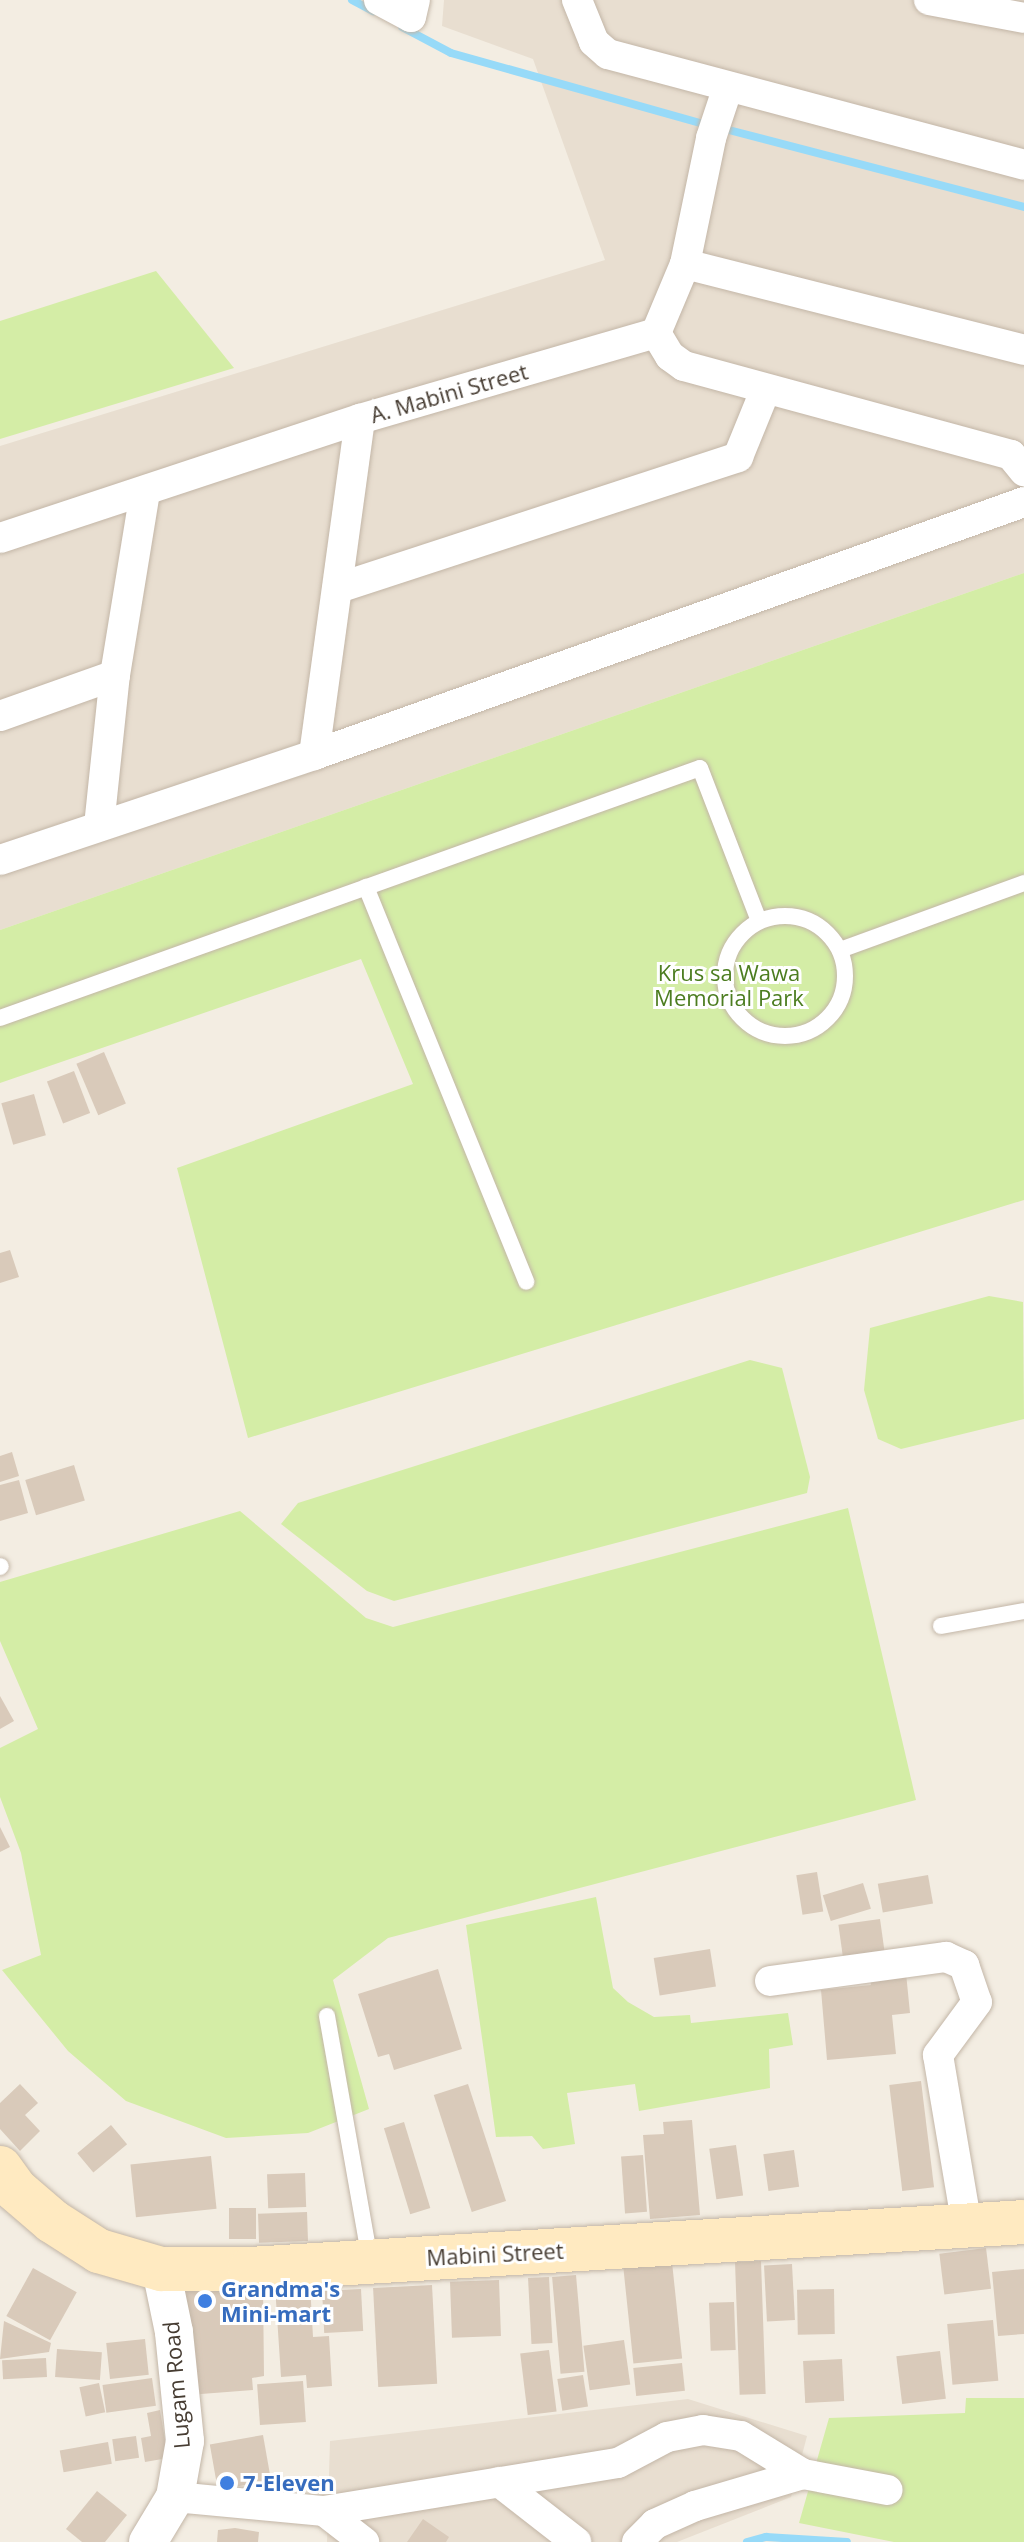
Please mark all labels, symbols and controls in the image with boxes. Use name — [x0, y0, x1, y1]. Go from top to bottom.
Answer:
street label: A. Mabini Street — [367, 358, 531, 428]
park label: Krus sa Wawa Memorial Park — [654, 959, 804, 1010]
street label: Mabini Street — [426, 2237, 564, 2271]
place label: Grandma's Mini-mart — [221, 2275, 340, 2326]
marker: Grandma's Mini-mart — [196, 2292, 214, 2310]
street label: Lugam Road — [157, 2320, 195, 2450]
place label: 7-Eleven — [243, 2470, 335, 2496]
marker: 7-Eleven — [218, 2474, 236, 2492]

